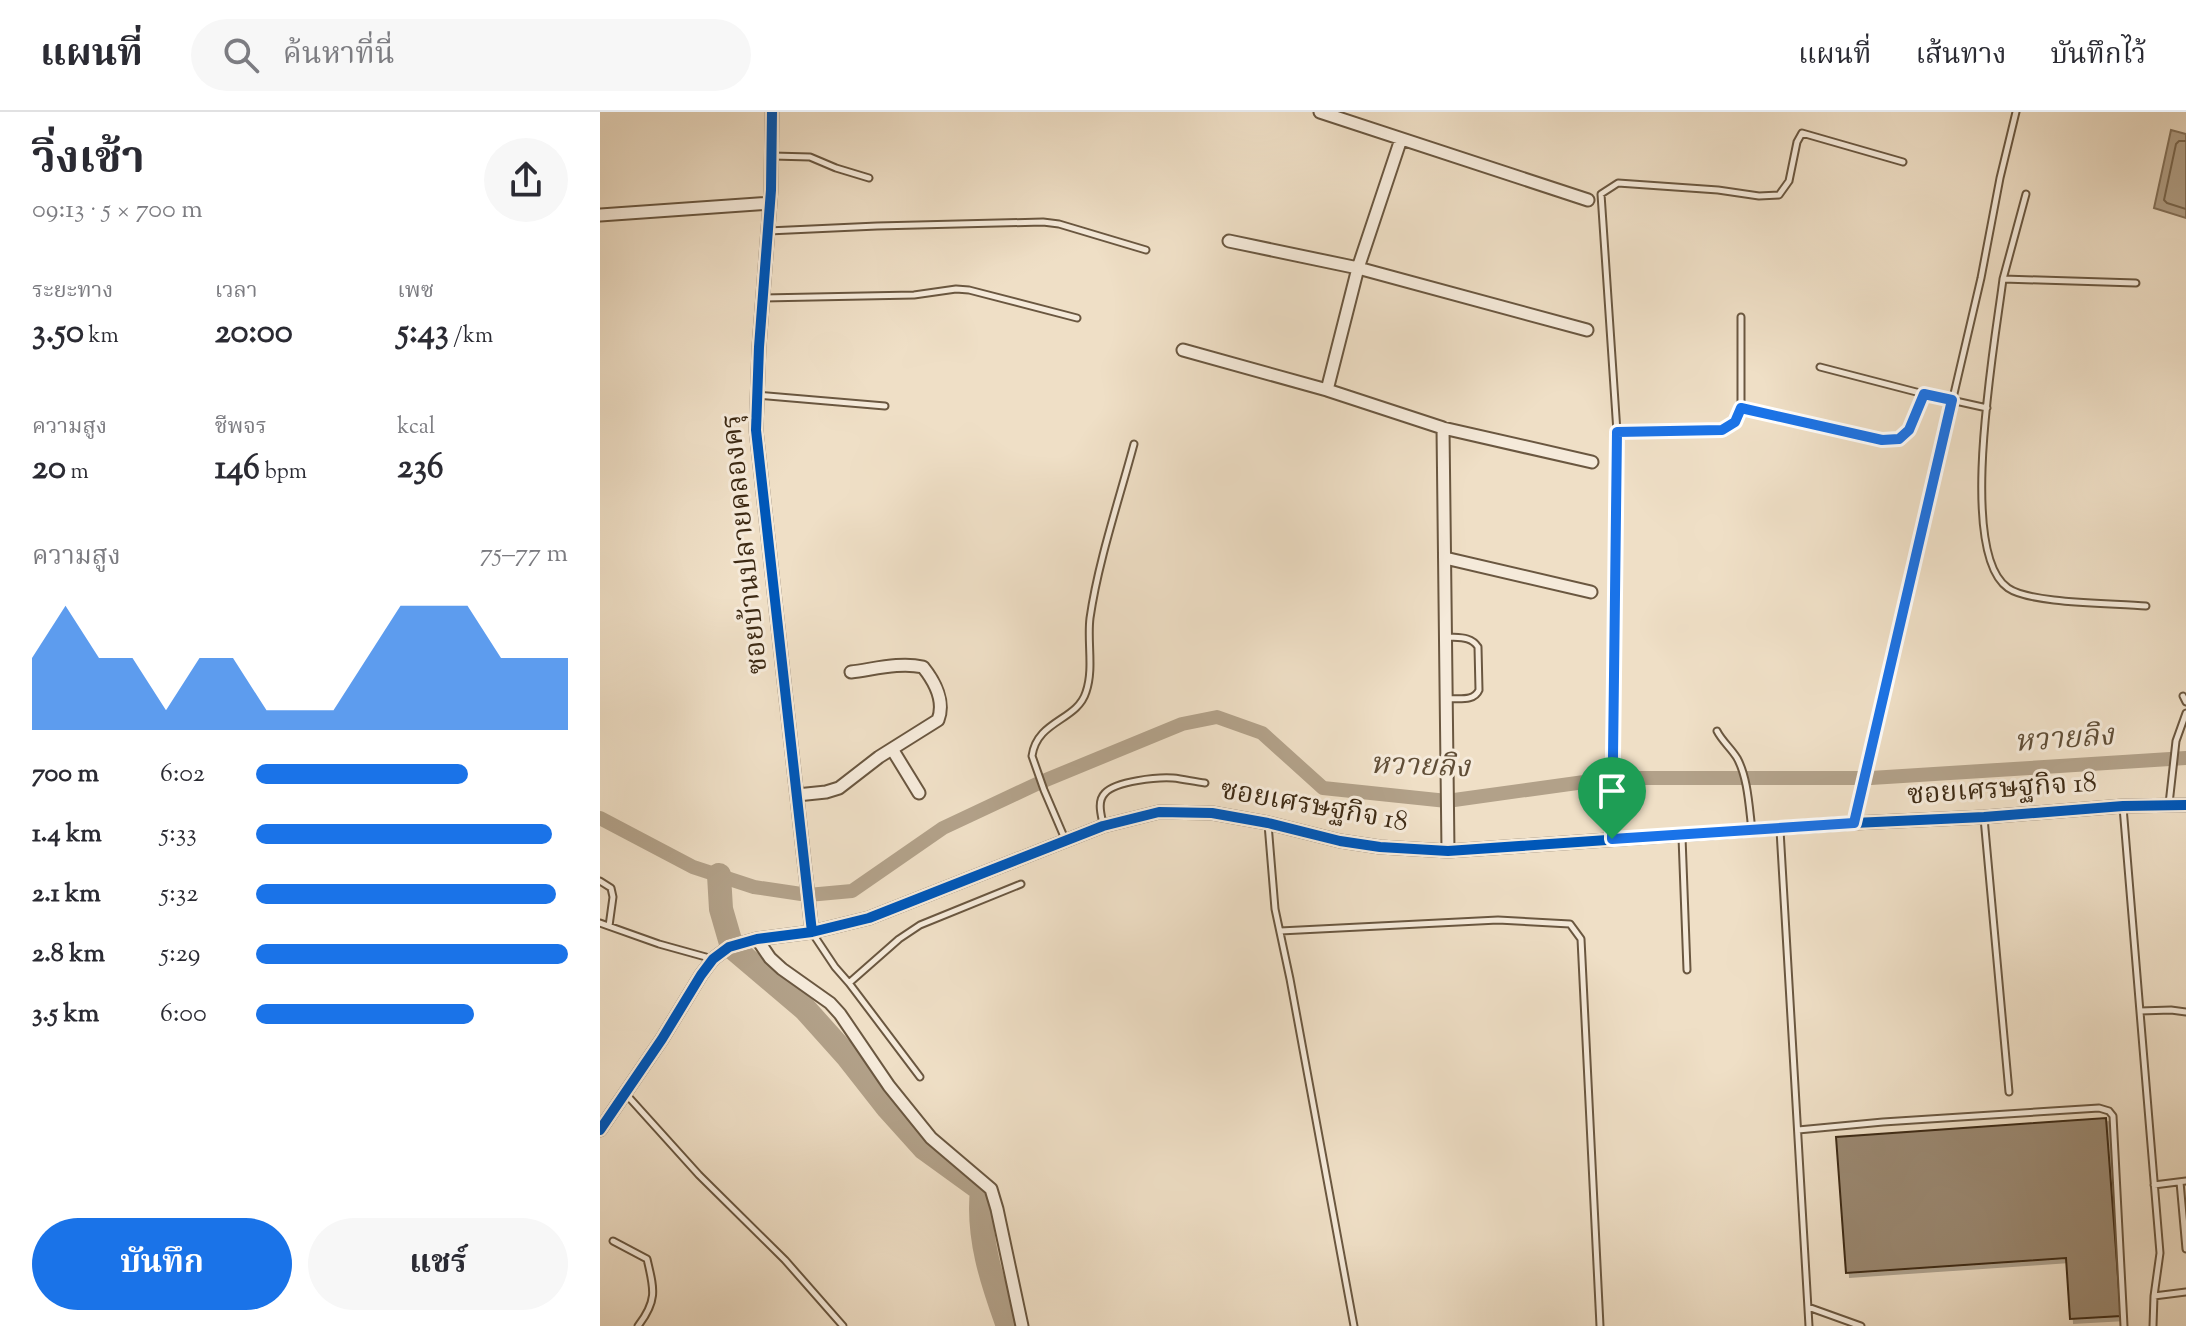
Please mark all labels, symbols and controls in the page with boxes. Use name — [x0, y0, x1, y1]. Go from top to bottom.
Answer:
search box — [191, 19, 751, 91]
text: แผนที่ — [40, 29, 143, 83]
icon: search — [219, 33, 263, 77]
text: ค้นหาที่นี่ — [283, 34, 395, 77]
text: แผนที่ — [1798, 36, 1871, 76]
text: เส้นทาง — [1915, 36, 2007, 76]
text: บันทึกไว้ — [2051, 36, 2146, 76]
text: วิ่งเช้า — [32, 130, 145, 193]
button: share — [484, 138, 568, 222]
text: 09:13 · 5 × 700 m — [32, 192, 203, 229]
text: ระยะทาง — [32, 276, 113, 308]
text: เวลา — [215, 276, 258, 308]
text: เพซ — [397, 276, 434, 308]
text: 3.50 — [32, 309, 84, 358]
text: 20:00 — [215, 309, 293, 358]
text: 5:43 — [397, 309, 449, 358]
text: km — [84, 321, 119, 353]
text: /km — [449, 321, 493, 353]
text: ความสูง — [32, 412, 107, 444]
text: ชีพจร — [215, 412, 267, 444]
text: kcal — [397, 412, 435, 444]
street label: ซอยบ้านปลายคลองครุ — [712, 412, 780, 676]
text: 236 — [397, 444, 444, 493]
text: 20 — [32, 445, 66, 494]
text: 146 — [215, 445, 260, 494]
text: m — [66, 457, 89, 489]
text: bpm — [260, 457, 307, 489]
text: 75–77 m — [480, 536, 568, 573]
text: ความสูง — [32, 539, 121, 576]
water label: หวายลิง — [2013, 715, 2116, 765]
water label: หวายลิง — [1369, 744, 1472, 790]
text: 700 m — [32, 756, 99, 793]
text: 6:02 — [160, 756, 205, 793]
pin — [1578, 757, 1646, 839]
street label: ซอยเศรษฐกิจ 18 — [1906, 763, 2098, 817]
icon: arrive — [1590, 769, 1634, 813]
street label: ซอยเศรษฐกิจ 18 — [1217, 771, 1411, 843]
text: 1.4 km — [32, 816, 102, 853]
text: 5:33 — [160, 816, 197, 853]
text: 2.1 km — [32, 876, 101, 913]
text: 5:32 — [160, 876, 198, 913]
text: 2.8 km — [32, 936, 105, 973]
text: 5:29 — [160, 936, 200, 973]
text: 3.5 km — [32, 996, 99, 1033]
text: 6:00 — [160, 996, 207, 1033]
button: บันทึก — [32, 1218, 292, 1310]
button: แชร์ — [308, 1218, 568, 1310]

